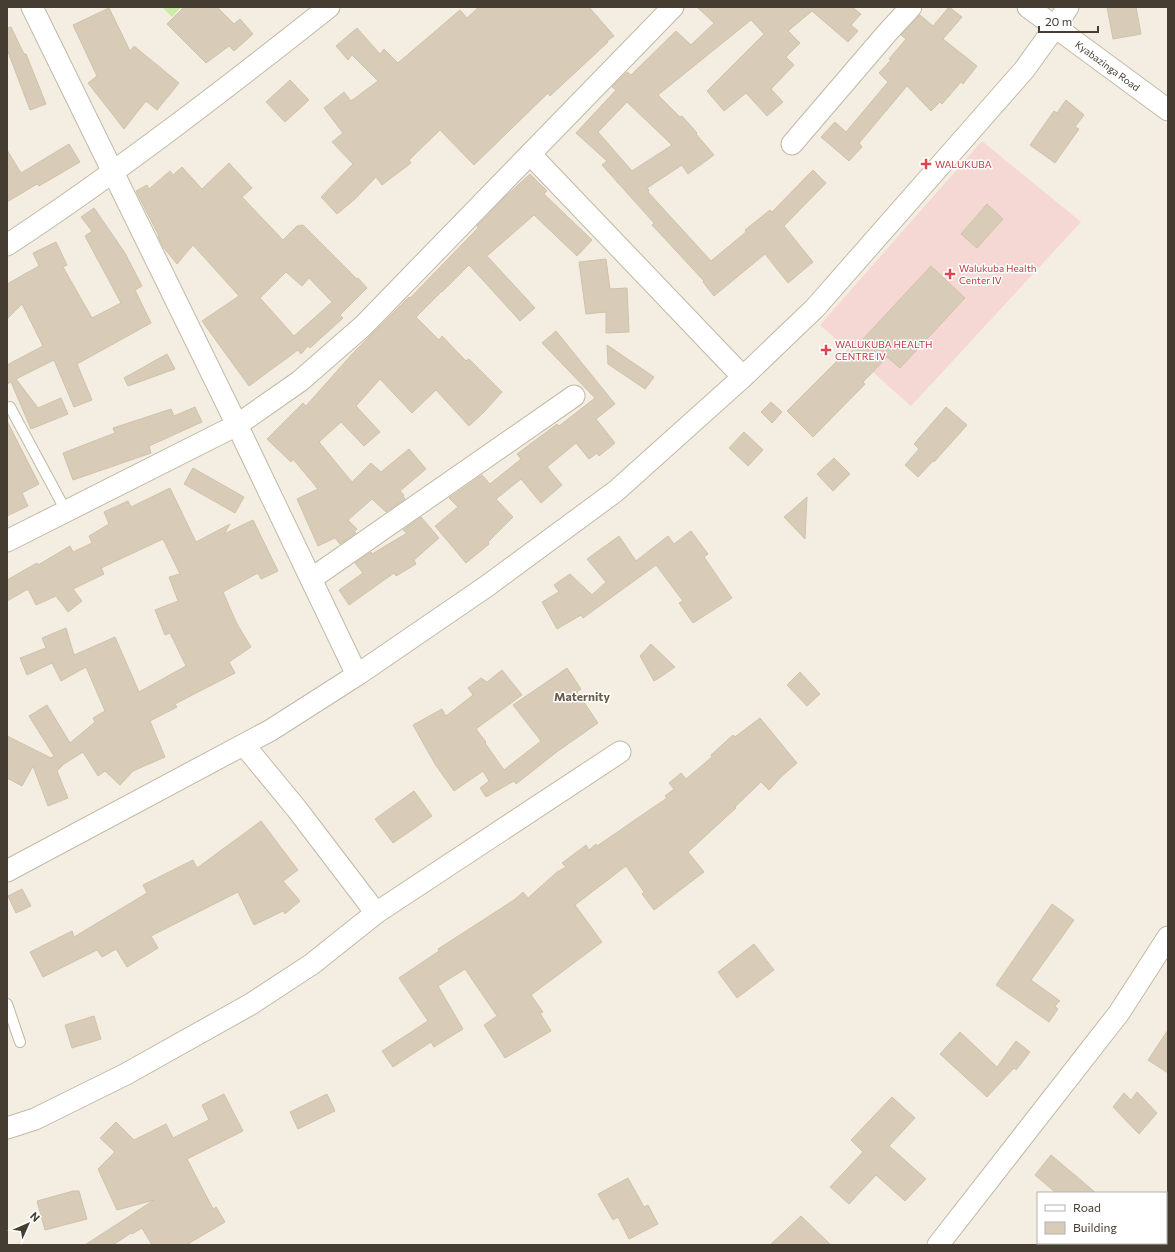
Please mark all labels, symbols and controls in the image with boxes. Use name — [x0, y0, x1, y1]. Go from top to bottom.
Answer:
scale bar — [1039, 8, 1098, 34]
text: 20 m — [1045, 14, 1072, 28]
street label: Kyabazinga Road — [1073, 38, 1142, 93]
marker: WALUKUBA — [920, 158, 932, 170]
place label: WALUKUBA — [935, 158, 992, 170]
place label: Walukuba Health Center IV — [959, 262, 1036, 286]
marker: Walukuba Health Center IV — [944, 268, 956, 280]
place label: WALUKUBA HEALTH CENTRE IV — [835, 338, 933, 362]
marker: WALUKUBA HEALTH CENTRE IV — [820, 344, 832, 356]
district label: Maternity — [554, 689, 610, 703]
legend — [1037, 1192, 1167, 1244]
text: Road — [1073, 1200, 1101, 1214]
north arrow — [8, 1204, 48, 1244]
text: N — [28, 1209, 43, 1224]
text: Building — [1073, 1220, 1117, 1234]

